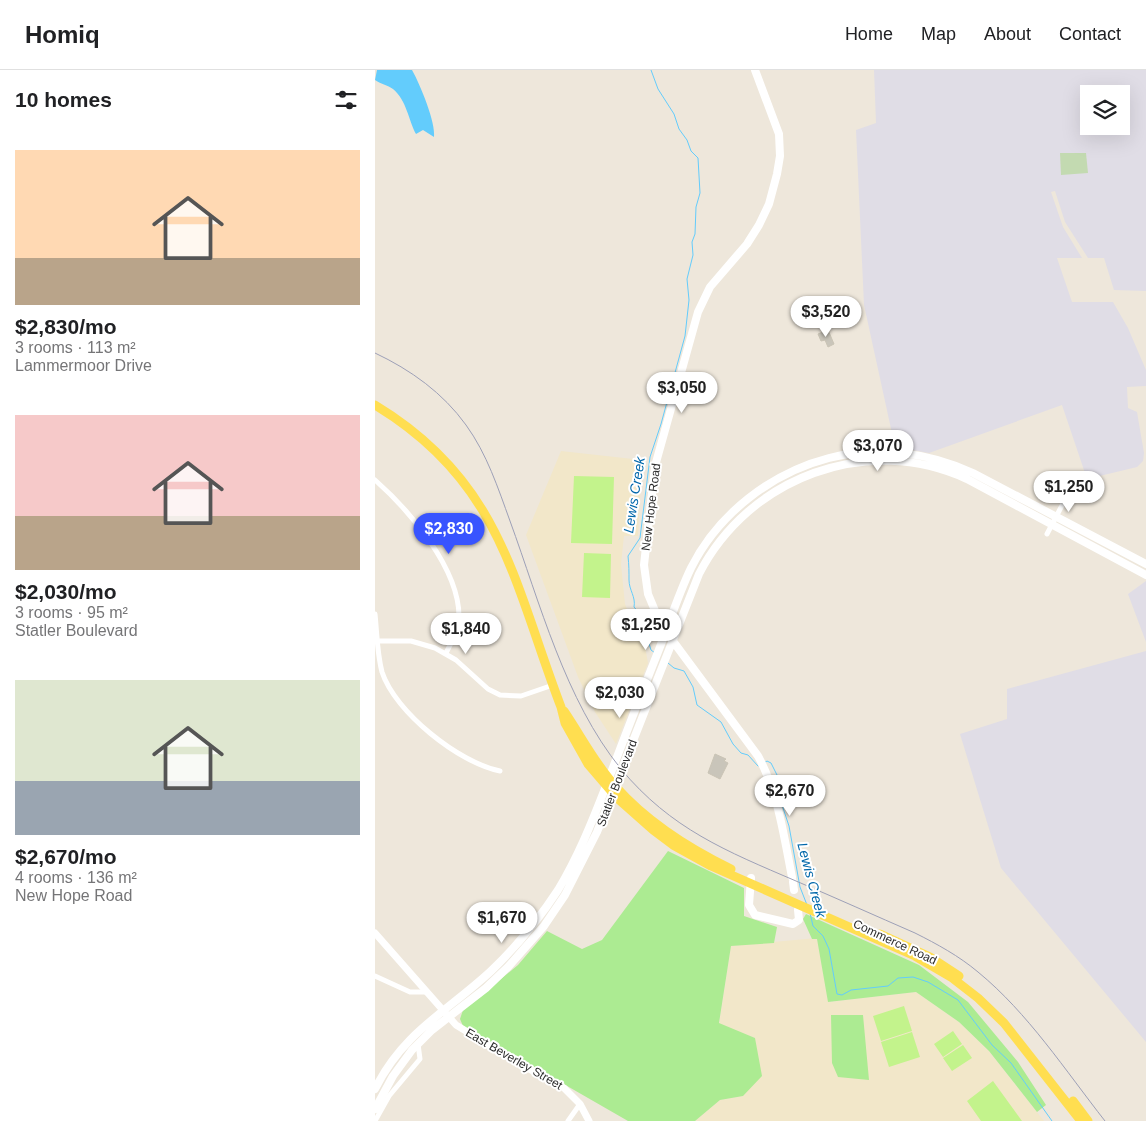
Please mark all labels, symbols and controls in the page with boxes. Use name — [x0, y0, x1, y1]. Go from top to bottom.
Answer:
text: Homiq — [25, 21, 100, 48]
text: Home — [845, 24, 893, 44]
text: Map — [921, 24, 956, 44]
text: About — [984, 24, 1031, 44]
text: Contact — [1059, 24, 1121, 44]
map controls — [1080, 85, 1130, 135]
button: layers — [1080, 85, 1130, 135]
icon: filters — [332, 86, 360, 114]
text: 10 homes — [15, 88, 112, 111]
icon: home — [143, 183, 233, 273]
pin: $3,520 — [785, 296, 867, 338]
text: $3,520 — [802, 303, 850, 320]
text: $2,830/mo — [15, 315, 117, 338]
text: 3 rooms · 113 m² — [15, 339, 136, 356]
text: Lammermoor Drive — [15, 357, 152, 374]
pin: $3,050 — [641, 372, 723, 414]
text: $3,050 — [658, 379, 706, 396]
pin: $3,070 — [837, 430, 919, 472]
text: $3,070 — [854, 437, 902, 454]
icon: home — [143, 448, 233, 538]
water label: Lewis Creek — [620, 455, 648, 534]
street label: New Hope Road — [639, 462, 663, 552]
pin: $1,250 — [1028, 470, 1110, 513]
text: $1,250 — [1045, 478, 1093, 495]
pin: $2,830 — [408, 512, 490, 555]
text: $2,830 — [425, 520, 473, 537]
text: $2,030/mo — [15, 580, 117, 603]
text: 3 rooms · 95 m² — [15, 604, 128, 621]
pin: $1,250 — [605, 608, 687, 651]
pin: $1,840 — [425, 612, 507, 655]
text: $1,250 — [622, 616, 670, 633]
text: $1,840 — [442, 620, 490, 637]
text: Statler Boulevard — [15, 622, 138, 639]
pin: $2,030 — [579, 676, 661, 719]
text: $2,030 — [596, 684, 644, 701]
icon: home — [143, 713, 233, 803]
street label: Statler Boulevard — [594, 738, 640, 828]
pin: $2,670 — [749, 774, 831, 817]
text: $2,670 — [766, 782, 814, 799]
water label: Lewis Creek — [794, 841, 830, 920]
text: $2,670/mo — [15, 845, 117, 868]
text: 4 rooms · 136 m² — [15, 869, 137, 886]
text: New Hope Road — [15, 887, 132, 904]
pin: $1,670 — [461, 902, 543, 944]
text: $1,670 — [478, 909, 526, 926]
street label: Commerce Road — [851, 916, 939, 968]
street label: East Beverley Street — [463, 1026, 565, 1093]

